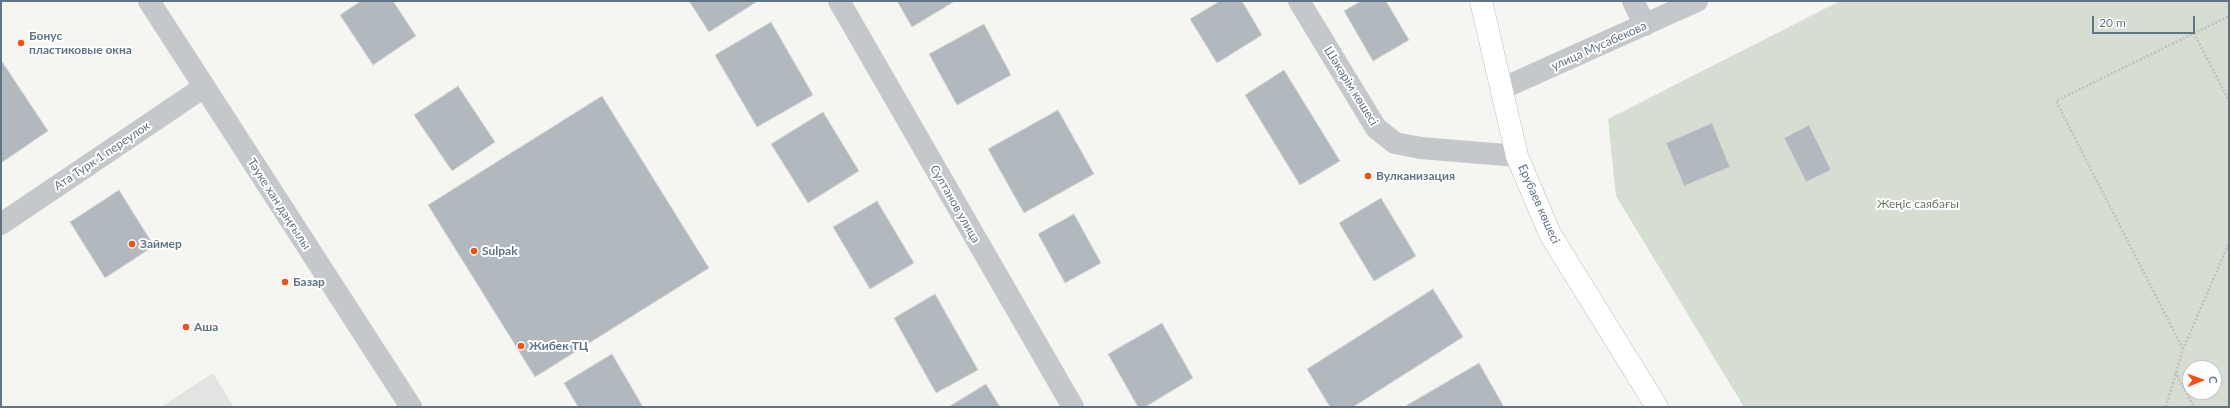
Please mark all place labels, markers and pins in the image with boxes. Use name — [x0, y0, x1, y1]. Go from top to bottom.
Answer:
place label: Бонус пластиковые окна — [29, 29, 132, 57]
marker: Бонус пластиковые окна — [16, 38, 26, 48]
place label: Вулканизация — [1376, 169, 1455, 183]
marker: Вулканизация — [1363, 171, 1373, 181]
place label: Займер — [140, 237, 182, 251]
marker: Займер — [127, 239, 137, 249]
place label: Sulpak — [482, 244, 518, 258]
marker: Sulpak — [469, 246, 479, 256]
place label: Базар — [293, 275, 325, 289]
marker: Базар — [280, 277, 290, 287]
place label: Аша — [194, 320, 218, 334]
marker: Аша — [181, 322, 191, 332]
place label: Жибек ТЦ — [529, 339, 588, 353]
marker: Жибек ТЦ — [516, 341, 526, 351]

